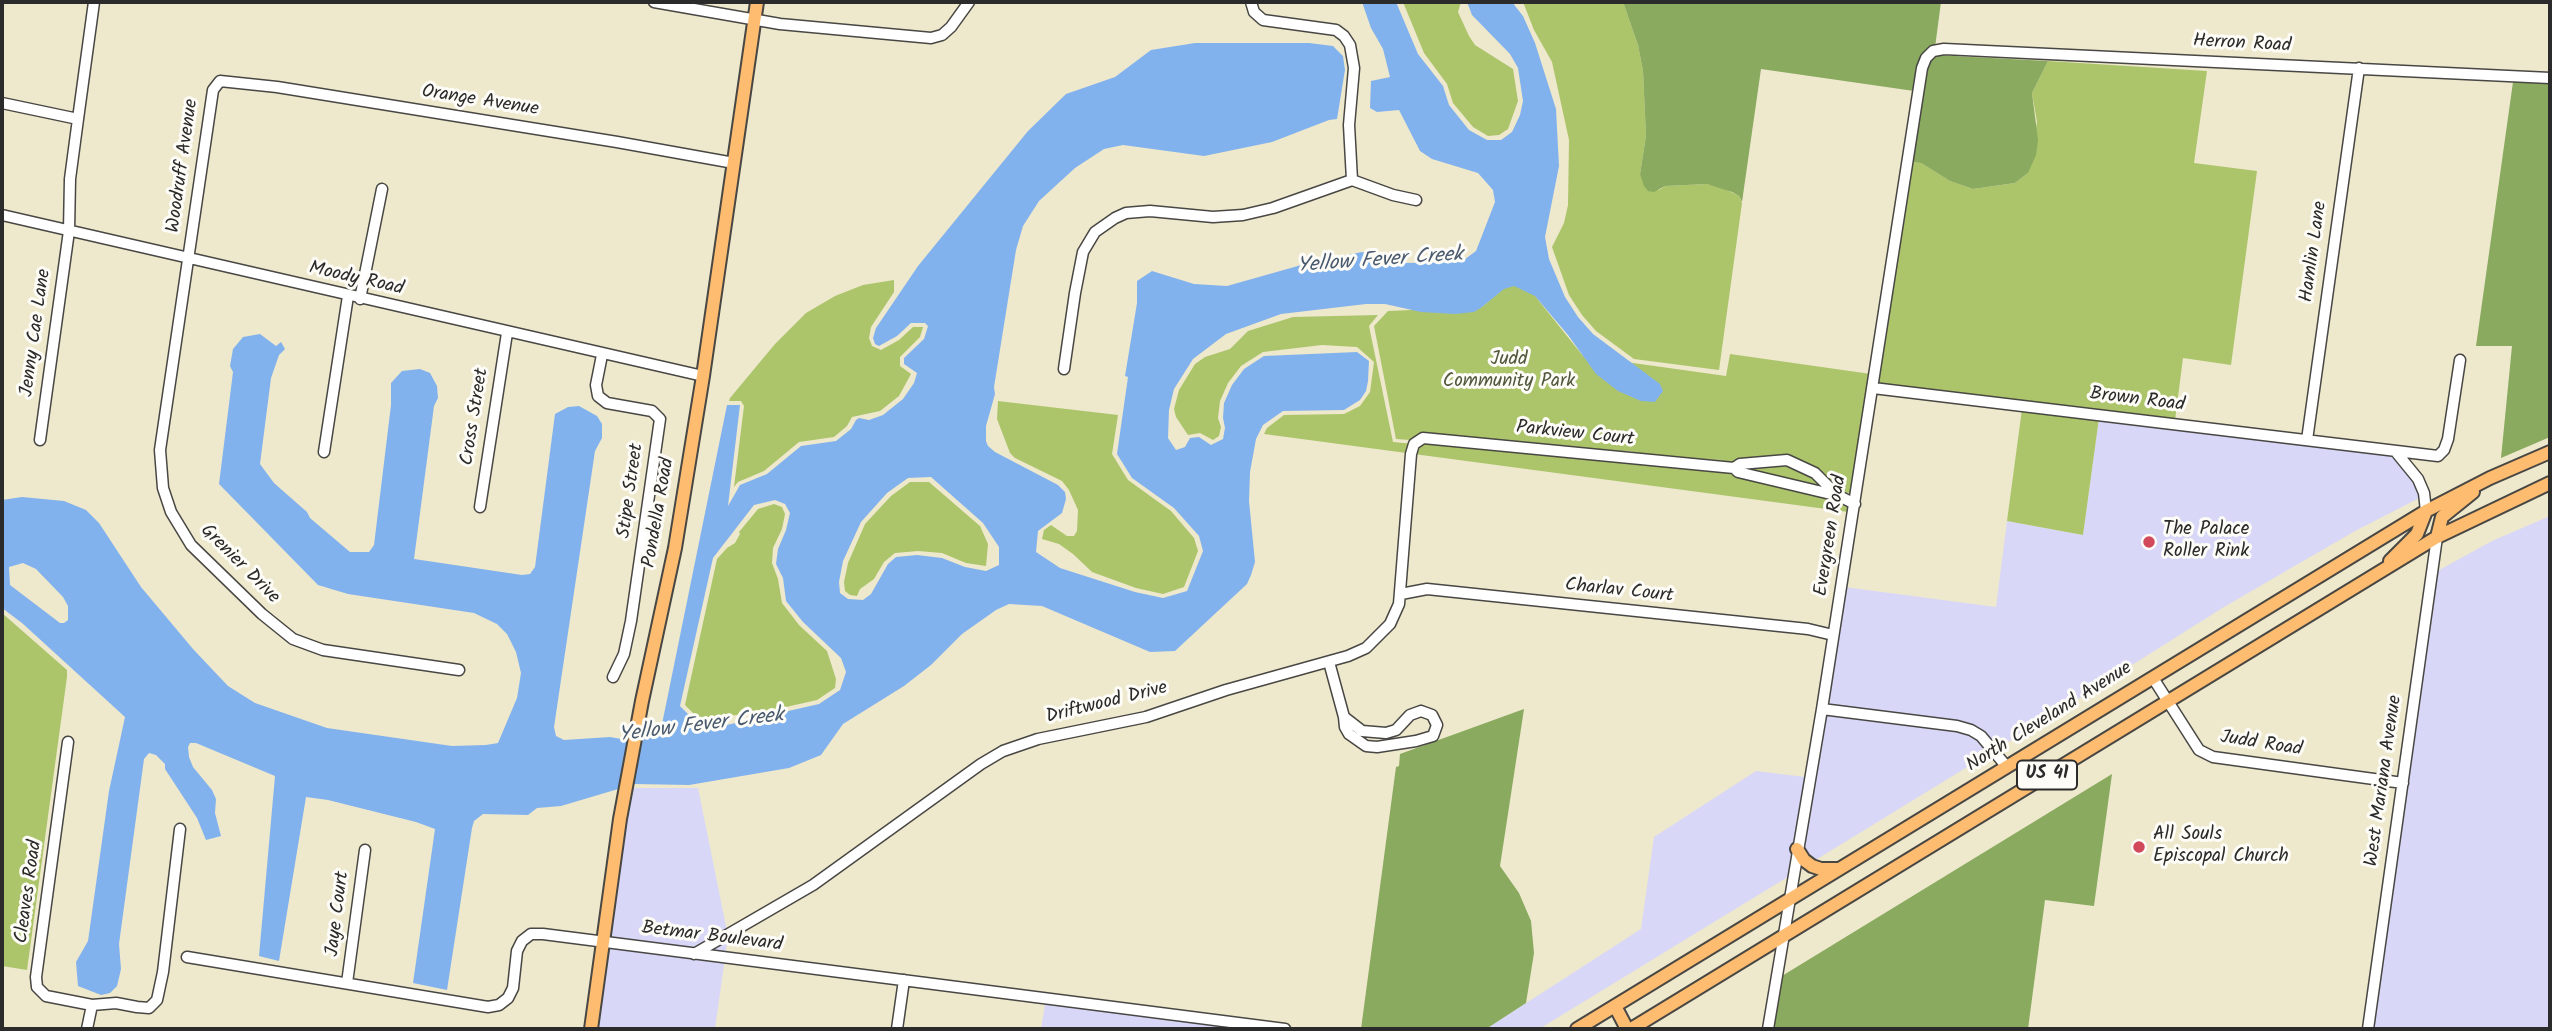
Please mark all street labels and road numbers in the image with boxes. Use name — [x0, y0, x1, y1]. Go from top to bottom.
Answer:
street label: Herron Road — [2192, 31, 2292, 59]
street label: Orange Avenue — [420, 82, 540, 122]
street label: Woodruff Avenue — [163, 98, 205, 234]
street label: Hamlin Lane — [2297, 200, 2333, 304]
street label: Moody Road — [307, 258, 405, 302]
street label: Jenny Cae Lane — [17, 268, 57, 398]
street label: Cross Street — [457, 367, 495, 467]
street label: Brown Road — [2088, 384, 2186, 418]
street label: Parkview Court — [1515, 417, 1635, 453]
street label: Stipe Street — [614, 442, 650, 540]
street label: Pondella Road — [639, 456, 681, 570]
street label: Evergreen Road — [1811, 474, 1853, 598]
street label: Grenier Drive — [194, 520, 284, 610]
street label: Charlav Court — [1564, 575, 1674, 609]
street label: North Cleveland Avenue — [1963, 658, 2137, 778]
street label: Driftwood Drive — [1044, 678, 1170, 730]
street label: West Mariana Avenue — [2362, 694, 2408, 868]
street label: Judd Road — [2218, 727, 2304, 763]
road number: US 41 — [2017, 760, 2077, 790]
street label: Cleaves Road — [11, 839, 49, 945]
street label: Jaye Court — [322, 870, 356, 958]
street label: Betmar Boulevard — [640, 918, 784, 958]

